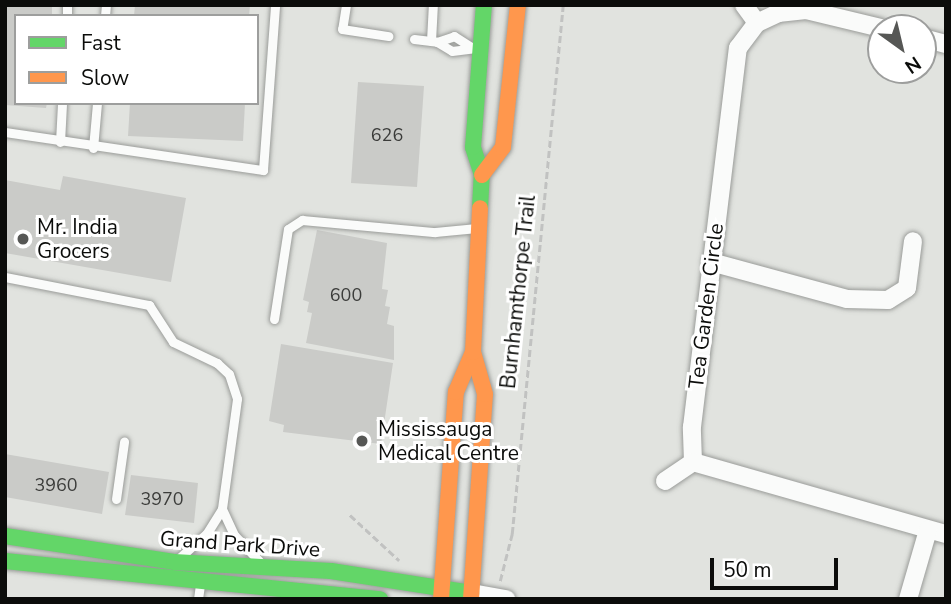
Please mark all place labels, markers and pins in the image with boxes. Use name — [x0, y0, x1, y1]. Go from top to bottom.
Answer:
place label: Mr. India Grocers — [37, 214, 118, 264]
marker: Mr. India Grocers — [15, 231, 31, 247]
place label: Mississauga Medical Centre — [378, 416, 519, 466]
marker: Mississauga Medical Centre — [352, 431, 372, 451]

